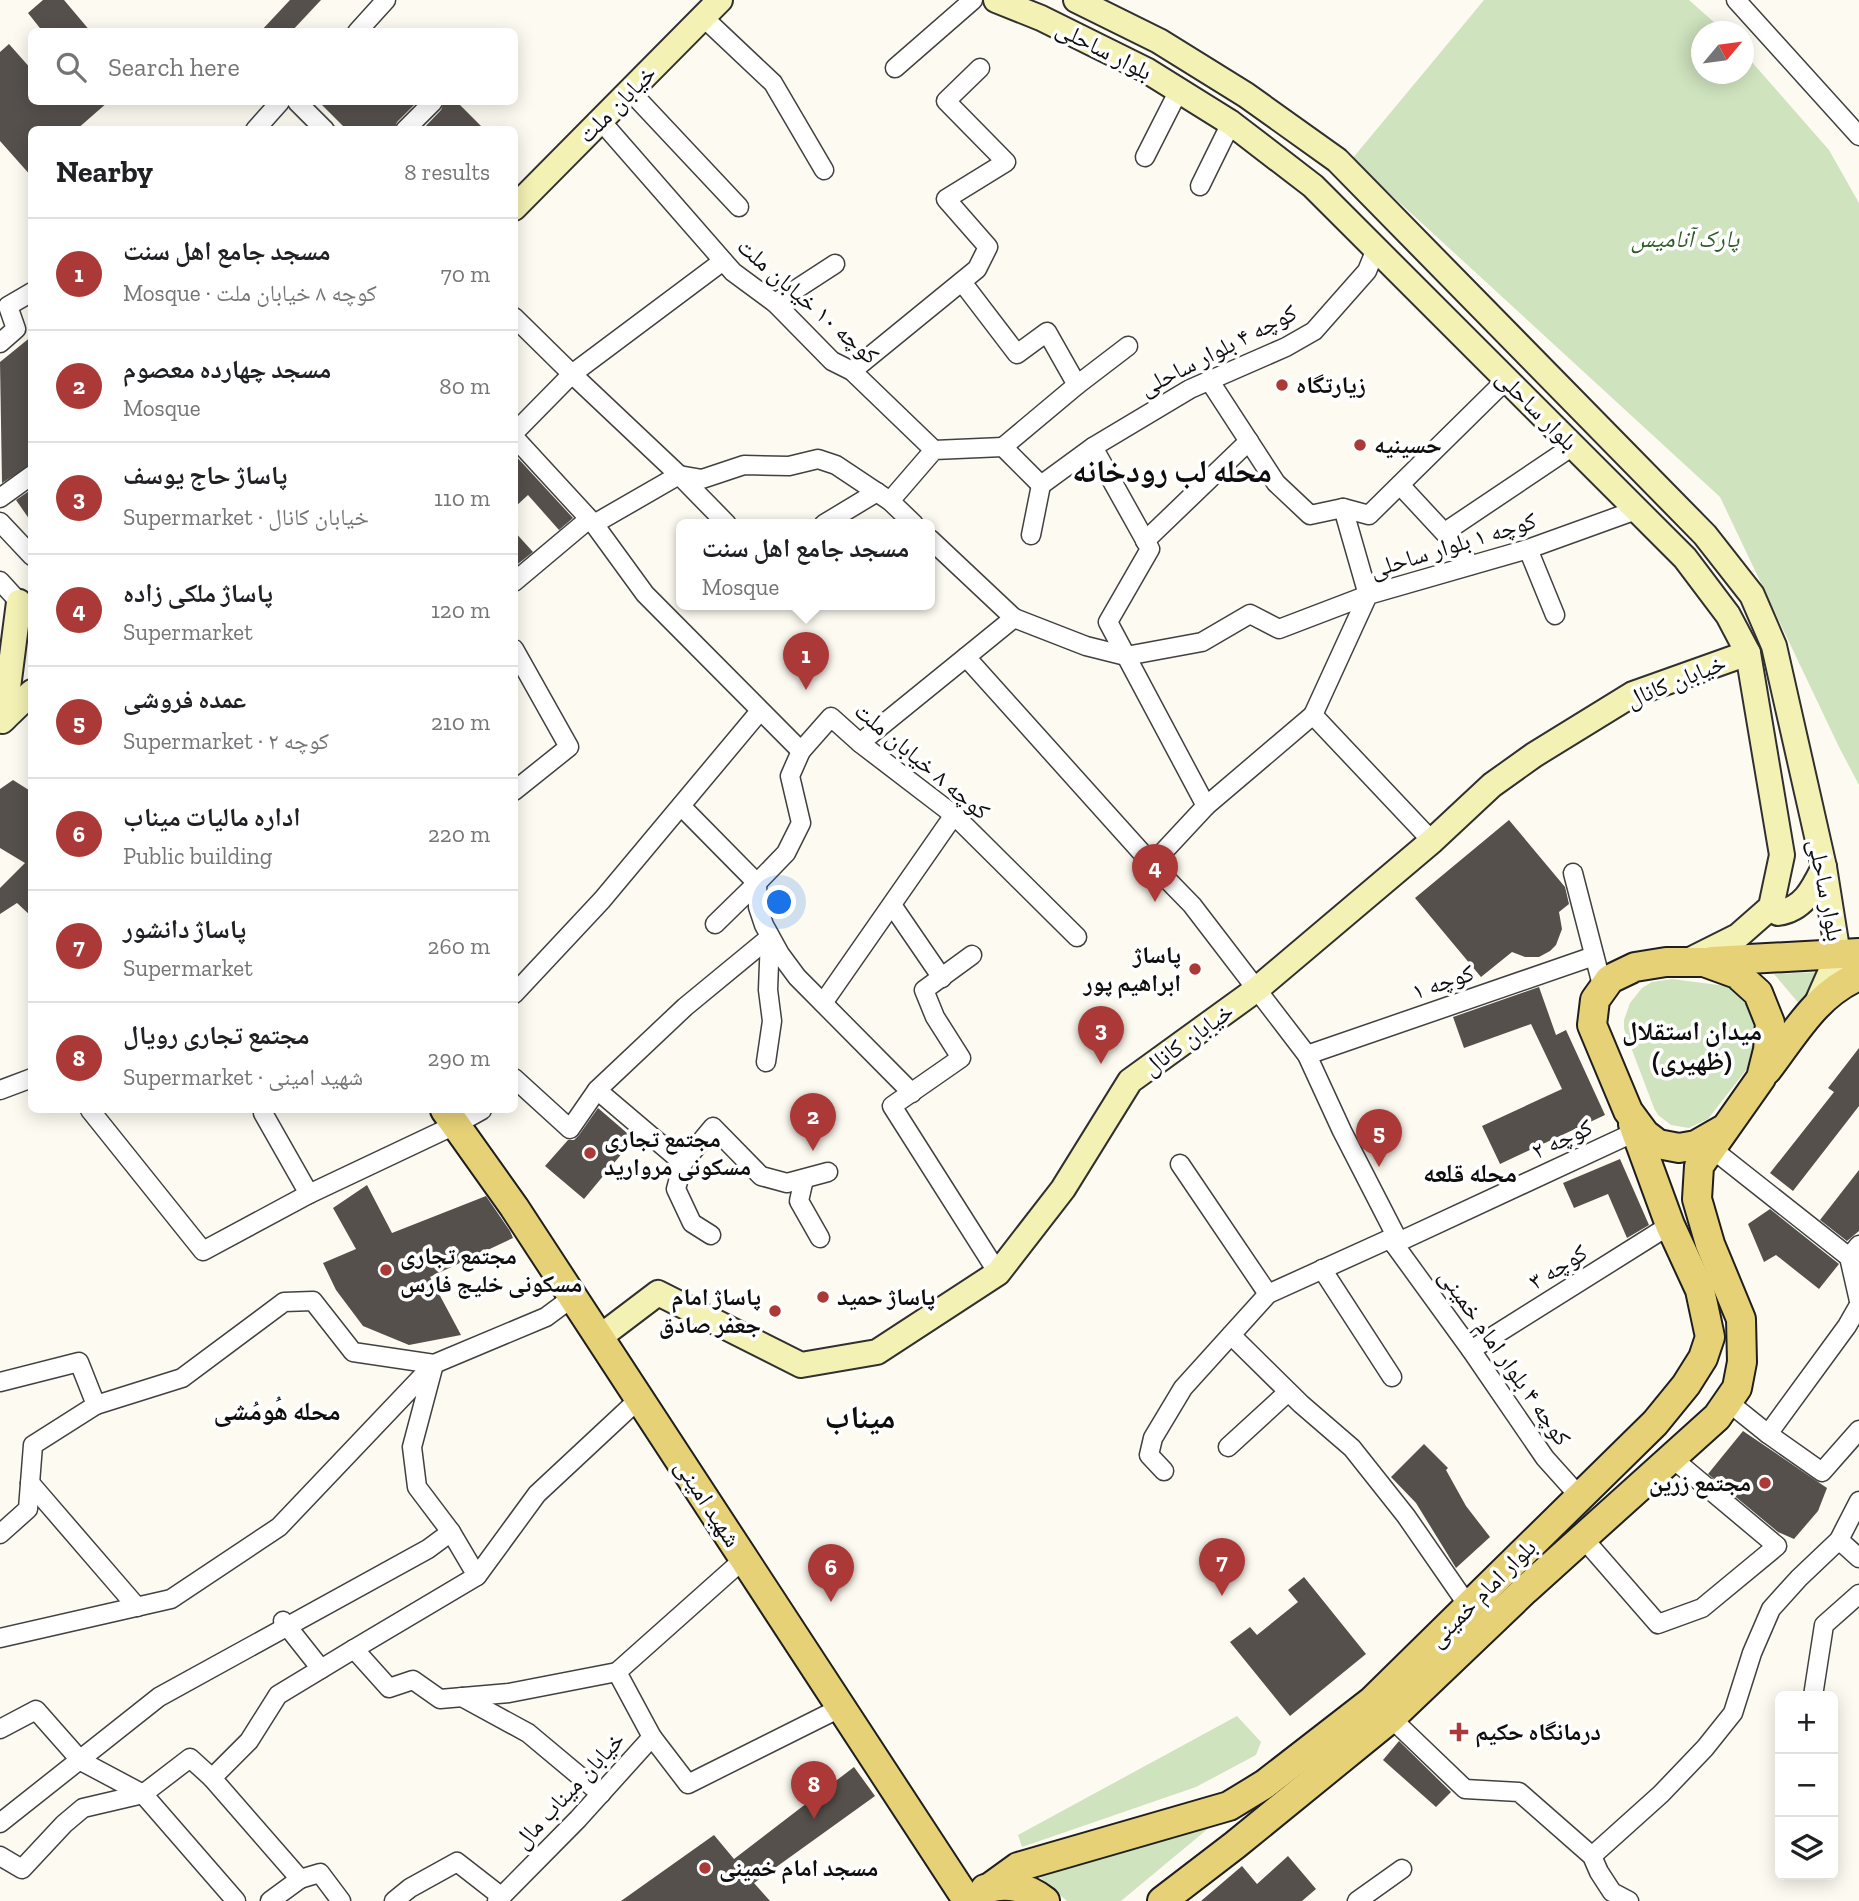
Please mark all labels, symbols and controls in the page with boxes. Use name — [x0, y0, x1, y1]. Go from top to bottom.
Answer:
street label: بلوار ساحلی — [1051, 13, 1157, 86]
north arrow — [1691, 21, 1754, 84]
search box — [28, 28, 518, 105]
icon: search — [52, 48, 90, 86]
text: Search here — [108, 51, 240, 83]
street label: خیابان ملت — [572, 59, 662, 149]
text: Nearby — [56, 154, 153, 190]
text: 8 results — [404, 158, 490, 186]
park label: پارک آنامیس — [1631, 224, 1740, 254]
street label: کوچه ۱۰ خیابان ملت — [732, 231, 885, 370]
text: مسجد جامع اهل سنت — [123, 235, 331, 267]
text: 1 — [74, 260, 84, 288]
text: 70 m — [441, 260, 490, 288]
text: Mosque · کوچه ۸ خیابان ملت — [123, 279, 377, 307]
street label: کوچه ۴ بلوار ساحلی — [1134, 297, 1301, 402]
text: مسجد چهارده معصوم — [123, 353, 331, 385]
street label: بلوار ساحلی — [1490, 363, 1584, 457]
place label: زیارتگاه — [1296, 370, 1366, 399]
text: 2 — [73, 372, 85, 400]
text: 80 m — [439, 372, 490, 400]
marker: زیارتگاه — [1274, 377, 1290, 393]
text: Mosque — [123, 394, 201, 422]
place label: حسینیه — [1374, 430, 1442, 459]
marker: حسینیه — [1352, 437, 1368, 453]
district label: محله لب رودخانه — [1072, 452, 1272, 490]
text: پاساژ حاج یوسف — [123, 459, 287, 491]
text: 3 — [73, 484, 85, 512]
text: 110 m — [434, 484, 490, 512]
text: Supermarket · خیابان کانال — [123, 503, 369, 531]
street label: کوچه ۱ بلوار ساحلی — [1366, 505, 1540, 584]
popup — [676, 519, 935, 610]
text: مسجد جامع اهل سنت — [702, 532, 909, 564]
text: Mosque — [702, 573, 779, 601]
text: پاساژ ملکی زاده — [123, 577, 273, 609]
text: 4 — [72, 596, 86, 624]
text: 120 m — [431, 596, 490, 624]
text: Supermarket — [123, 618, 253, 646]
pin: 1 — [783, 632, 829, 690]
street label: خیابان کانال — [1622, 647, 1730, 714]
text: عمده فروشی — [123, 683, 246, 715]
street label: کوچه ۸ خیابان ملت — [849, 696, 996, 826]
text: 5 — [73, 708, 85, 736]
text: 210 m — [431, 708, 490, 736]
text: Supermarket · کوچه ۲ — [123, 727, 329, 755]
text: اداره مالیات میناب — [123, 801, 301, 833]
text: 6 — [73, 820, 85, 848]
text: 220 m — [428, 820, 490, 848]
street label: بلوار ساحلی — [1802, 836, 1851, 944]
text: Public building — [123, 842, 272, 870]
pin: 4 — [1132, 844, 1178, 902]
your location — [762, 885, 796, 919]
text: پاساژ دانشور — [123, 913, 246, 945]
text: 7 — [73, 932, 85, 960]
text: 260 m — [428, 932, 490, 960]
place label: پاساژ ابراهیم پور — [1082, 940, 1181, 999]
text: Supermarket — [123, 954, 253, 982]
street label: کوچه ۱ — [1408, 957, 1478, 1006]
marker: پاساژ ابراهیم پور — [1187, 961, 1203, 977]
street label: خیابان کانال — [1137, 996, 1239, 1081]
pin: 3 — [1078, 1006, 1124, 1064]
district label: میدان استقلال (ظهیری) — [1622, 1015, 1762, 1077]
text: مجتمع تجاری رویال — [123, 1019, 309, 1051]
text: 8 — [73, 1044, 85, 1072]
text: 290 m — [428, 1044, 490, 1072]
text: Supermarket · شهید امینی — [123, 1063, 363, 1091]
pin: 2 — [790, 1093, 836, 1151]
pin: 5 — [1356, 1109, 1402, 1167]
street label: کوچه ۲ — [1527, 1112, 1597, 1165]
place label: مجتمع تجاری مسکونی مروارید — [604, 1124, 751, 1181]
marker: مجتمع تجاری مسکونی مروارید — [582, 1145, 598, 1161]
district label: محله قلعه — [1423, 1157, 1517, 1189]
street label: کوچه ۳ — [1523, 1237, 1592, 1296]
place label: مجتمع تجاری مسکونی خلیج فارس — [400, 1241, 582, 1299]
marker: مجتمع تجاری مسکونی خلیج فارس — [378, 1262, 394, 1278]
street label: کوچه ۴ بلوار امام خمینی — [1432, 1262, 1578, 1452]
place label: پاساژ امام جعفر صادق — [659, 1282, 761, 1339]
place label: پاساژ حمید — [837, 1282, 935, 1311]
marker: پاساژ حمید — [815, 1289, 831, 1305]
marker: پاساژ امام جعفر صادق — [767, 1303, 783, 1319]
district label: محله هُومُشی — [213, 1395, 341, 1427]
district label: میناب — [824, 1398, 896, 1436]
street label: شهید امینی — [669, 1453, 748, 1552]
place label: مجتمع زرین — [1649, 1468, 1751, 1499]
marker: مجتمع زرین — [1757, 1475, 1773, 1491]
street label: بلوار امام خمینی — [1421, 1532, 1543, 1654]
pin: 7 — [1199, 1538, 1245, 1596]
pin: 6 — [808, 1544, 854, 1602]
map controls — [1775, 1691, 1838, 1880]
button: + — [1775, 1691, 1838, 1754]
place label: درمانگاه حکیم — [1475, 1717, 1601, 1748]
marker: درمانگاه حکیم — [1449, 1722, 1469, 1742]
street label: خیابان میناب مال — [507, 1725, 630, 1854]
button: − — [1775, 1754, 1838, 1817]
pin: 8 — [791, 1761, 837, 1819]
button: layers — [1775, 1817, 1838, 1880]
place label: مسجد امام خمینی — [719, 1853, 878, 1885]
marker: مسجد امام خمینی — [697, 1860, 713, 1876]

